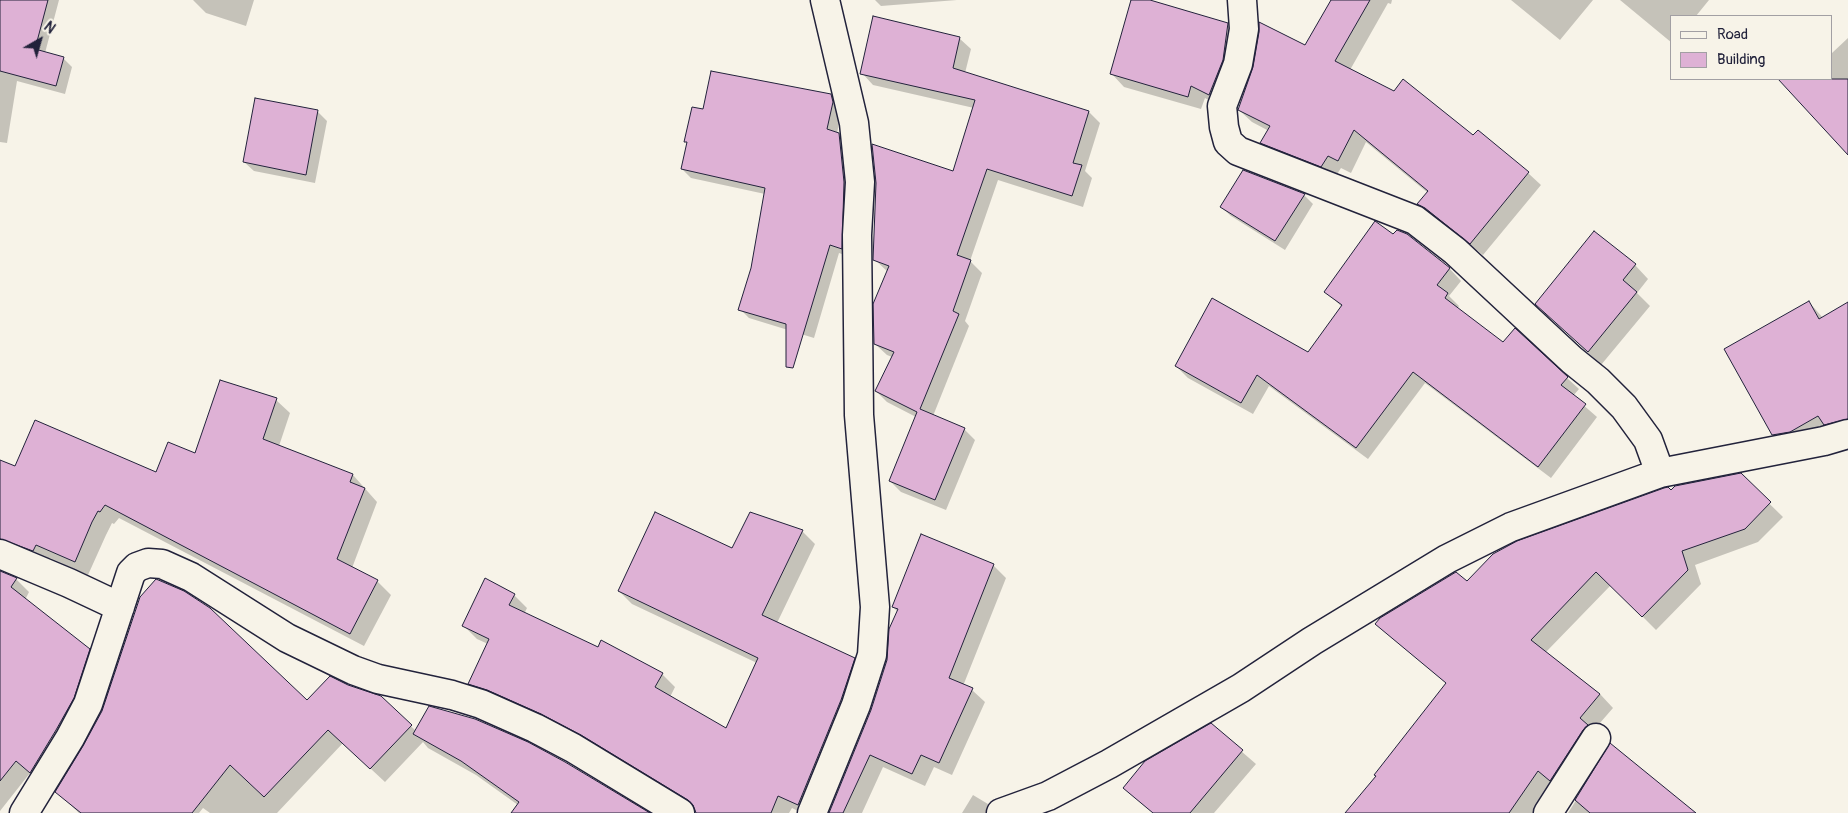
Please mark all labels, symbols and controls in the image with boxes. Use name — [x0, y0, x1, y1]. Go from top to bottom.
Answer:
north arrow — [15, 15, 65, 65]
legend — [1670, 15, 1833, 80]
text: N — [41, 18, 59, 37]
text: Road — [1717, 25, 1748, 44]
text: Building — [1717, 50, 1765, 69]

